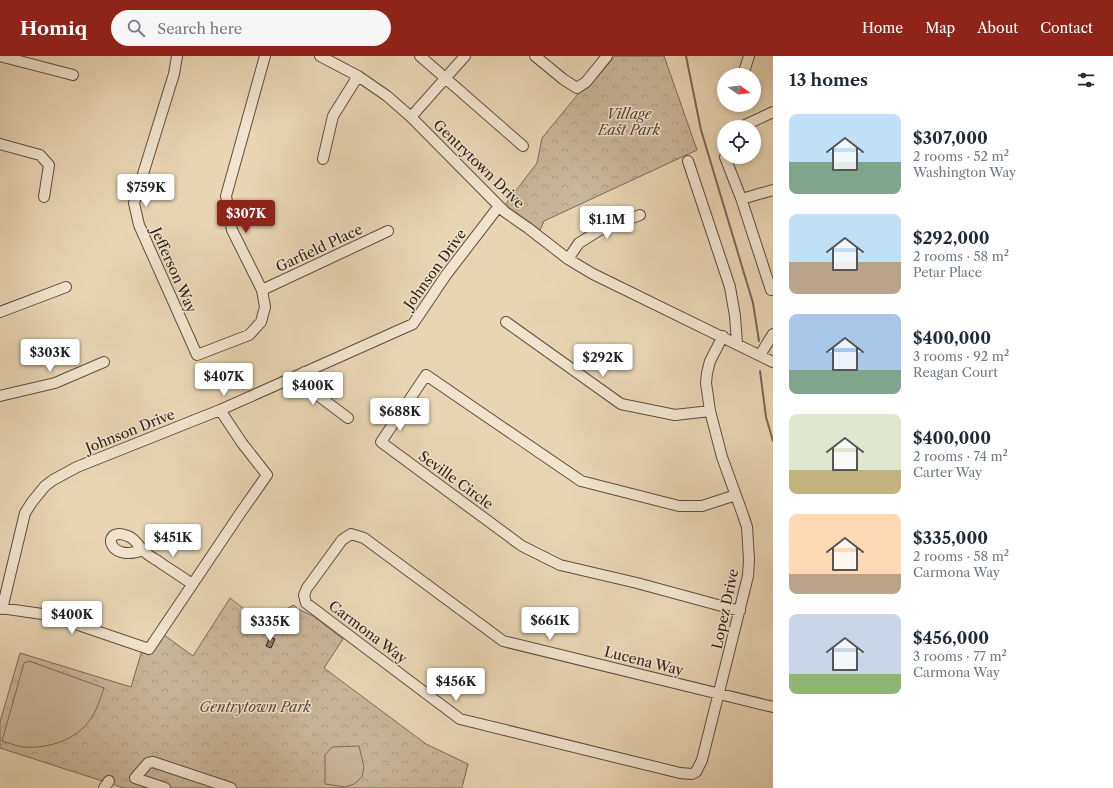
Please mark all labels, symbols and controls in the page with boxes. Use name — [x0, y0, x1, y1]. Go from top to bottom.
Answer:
search box — [111, 10, 391, 46]
text: Homiq — [20, 17, 87, 40]
icon: search — [125, 17, 147, 39]
text: Search here — [157, 19, 242, 38]
text: Home — [862, 19, 903, 37]
text: Map — [925, 19, 955, 37]
text: About — [977, 19, 1018, 37]
text: Contact — [1040, 19, 1093, 37]
north arrow — [717, 68, 761, 112]
map controls — [717, 68, 761, 164]
icon: filters — [1075, 69, 1097, 91]
text: 13 homes — [789, 70, 868, 90]
park label: Village East Park — [597, 105, 661, 139]
street label: Gentrytown Drive — [430, 116, 529, 212]
button: locate — [717, 120, 761, 164]
text: $307,000 — [913, 128, 988, 148]
icon: home — [821, 130, 869, 178]
text: 2 rooms · 52 m² — [913, 148, 1009, 164]
text: Washington Way — [913, 164, 1016, 180]
pin: $759K — [118, 174, 174, 208]
text: $759K — [126, 179, 166, 195]
pin: $307K — [218, 200, 274, 234]
text: $307K — [226, 205, 266, 221]
pin: $1.1M — [579, 206, 635, 240]
text: $1.1M — [589, 211, 625, 227]
street label: Garfield Place — [273, 220, 365, 276]
street label: Jefferson Way — [146, 223, 201, 316]
street label: Johnson Drive — [399, 225, 470, 314]
text: $292,000 — [913, 228, 990, 248]
icon: home — [821, 230, 869, 278]
text: 2 rooms · 58 m² — [913, 248, 1009, 264]
text: Petar Place — [913, 264, 982, 280]
text: $400,000 — [913, 328, 991, 348]
icon: home — [821, 330, 869, 378]
pin: $303K — [22, 339, 78, 373]
text: $303K — [30, 344, 70, 360]
pin: $292K — [575, 344, 631, 378]
text: 3 rooms · 92 m² — [913, 348, 1009, 364]
text: $292K — [583, 349, 623, 365]
pin: $407K — [196, 363, 252, 397]
text: Reagan Court — [913, 364, 998, 380]
text: $407K — [204, 368, 244, 384]
pin: $400K — [285, 372, 341, 406]
text: $400K — [292, 377, 334, 393]
pin: $688K — [372, 398, 428, 432]
text: $688K — [379, 403, 421, 419]
street label: Johnson Drive — [81, 405, 177, 458]
text: $400,000 — [913, 428, 991, 448]
icon: home — [821, 430, 869, 478]
street label: Seville Circle — [415, 447, 497, 513]
text: 2 rooms · 74 m² — [913, 448, 1008, 464]
text: Carter Way — [913, 464, 982, 480]
pin: $451K — [145, 524, 201, 558]
text: $335,000 — [913, 528, 988, 548]
text: $451K — [154, 529, 192, 545]
icon: home — [821, 530, 869, 578]
text: 2 rooms · 58 m² — [913, 548, 1009, 564]
text: Carmona Way — [913, 564, 1000, 580]
street label: Lopez Drive — [708, 567, 742, 651]
street label: Carmona Way — [325, 597, 411, 668]
pin: $400K — [44, 601, 100, 635]
text: $400K — [51, 606, 93, 622]
pin: $661K — [522, 607, 578, 641]
pin: $335K — [242, 608, 298, 642]
text: $661K — [530, 612, 570, 628]
text: $335K — [250, 613, 290, 629]
text: $456,000 — [913, 628, 989, 648]
icon: home — [821, 630, 869, 678]
street label: Lucena Way — [602, 642, 686, 680]
text: 3 rooms · 77 m² — [913, 648, 1007, 664]
text: Carmona Way — [913, 664, 1000, 680]
pin: $456K — [428, 668, 484, 702]
text: $456K — [436, 673, 476, 689]
park label: Gentrytown Park — [199, 698, 312, 716]

